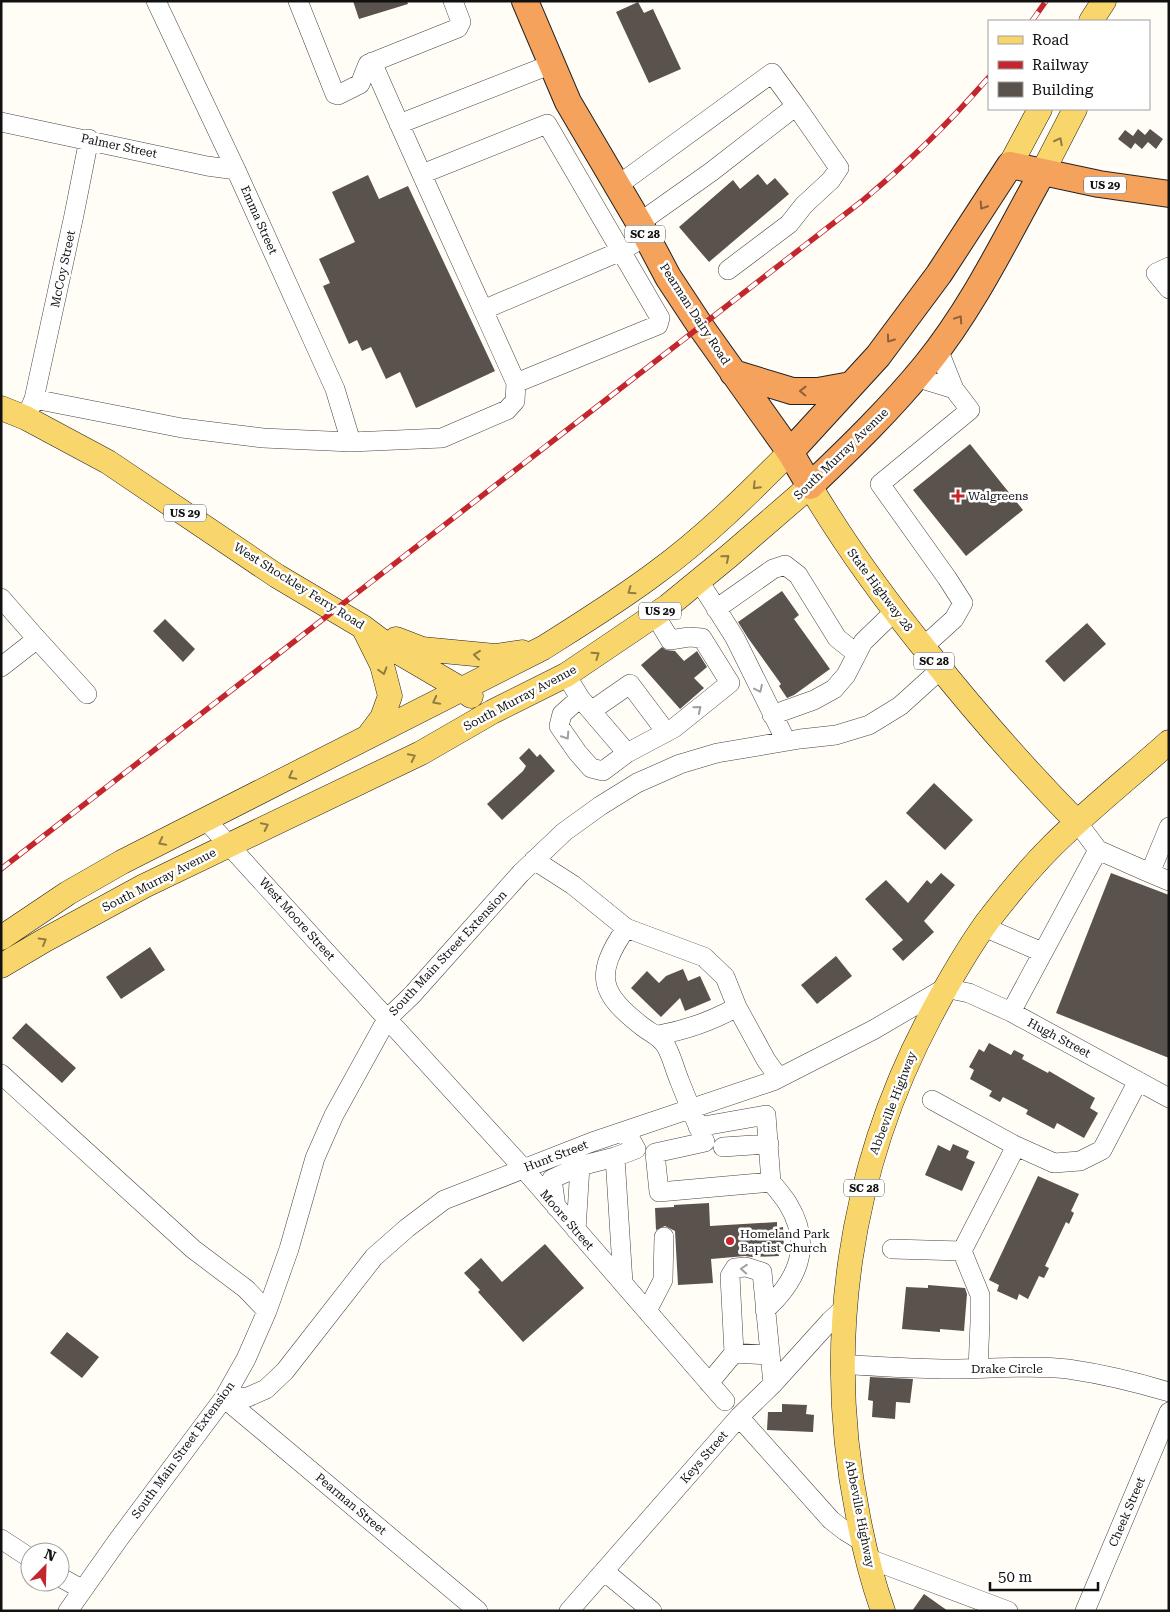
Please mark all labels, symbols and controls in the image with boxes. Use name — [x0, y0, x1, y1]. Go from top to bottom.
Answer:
legend — [988, 20, 1150, 110]
text: Road — [1032, 31, 1069, 49]
text: Railway — [1032, 56, 1089, 74]
text: Building — [1032, 81, 1094, 99]
street label: Palmer Street — [80, 131, 159, 161]
one-way arrow — [1053, 137, 1063, 146]
road number: US 29 — [1084, 176, 1126, 194]
street label: Emma Street — [238, 184, 281, 257]
one-way arrow — [980, 201, 990, 210]
road number: SC 28 — [625, 225, 665, 242]
street label: McCoy Street — [48, 229, 78, 309]
street label: Pearman Dairy Road — [657, 261, 733, 368]
one-way arrow — [952, 315, 962, 324]
one-way arrow — [888, 333, 896, 342]
one-way arrow — [799, 386, 806, 396]
street label: South Murray Avenue — [791, 405, 891, 503]
one-way arrow — [752, 480, 761, 489]
place label: Walgreens — [968, 489, 1028, 503]
marker: Walgreens — [952, 490, 964, 502]
road number: US 29 — [164, 504, 206, 522]
street label: West Shockley Ferry Road — [231, 540, 367, 632]
street label: State Highway 28 — [844, 546, 916, 634]
one-way arrow — [721, 555, 730, 564]
one-way arrow — [627, 585, 637, 594]
road number: US 29 — [639, 602, 681, 620]
one-way arrow — [473, 649, 481, 660]
one-way arrow — [590, 652, 600, 661]
road number: SC 28 — [914, 652, 954, 669]
street label: South Murray Avenue — [461, 662, 579, 734]
one-way arrow — [378, 667, 388, 675]
one-way arrow — [753, 684, 764, 693]
one-way arrow — [432, 695, 441, 705]
one-way arrow — [692, 705, 701, 714]
one-way arrow — [560, 731, 569, 740]
one-way arrow — [407, 753, 416, 763]
one-way arrow — [288, 770, 297, 780]
one-way arrow — [260, 823, 269, 833]
one-way arrow — [158, 836, 167, 846]
street label: South Murray Avenue — [100, 845, 219, 915]
street label: West Moore Street — [256, 875, 338, 964]
street label: South Main Street Extension — [386, 887, 510, 1018]
one-way arrow — [38, 937, 47, 947]
street label: Hugh Street — [1025, 1016, 1093, 1061]
street label: Abbeville Highway — [867, 1048, 920, 1157]
street label: Hunt Street — [522, 1137, 590, 1175]
road number: SC 28 — [844, 1180, 884, 1196]
street label: Moore Street — [537, 1187, 597, 1253]
place label: Homeland Park Baptist Church — [740, 1227, 830, 1255]
marker: Homeland Park Baptist Church — [724, 1235, 736, 1247]
one-way arrow — [740, 1263, 748, 1274]
street label: Drake Circle — [971, 1362, 1043, 1376]
street label: South Main Street Extension — [129, 1379, 238, 1521]
street label: Keys Street — [677, 1427, 731, 1486]
street label: Abbeville Highway — [843, 1459, 878, 1570]
street label: Pearman Street — [313, 1470, 390, 1538]
street label: Cheek Street — [1106, 1474, 1148, 1549]
north arrow — [20, 1542, 70, 1592]
text: N — [42, 1546, 58, 1565]
scale bar — [990, 1560, 1098, 1592]
text: 50 m — [998, 1568, 1033, 1586]

